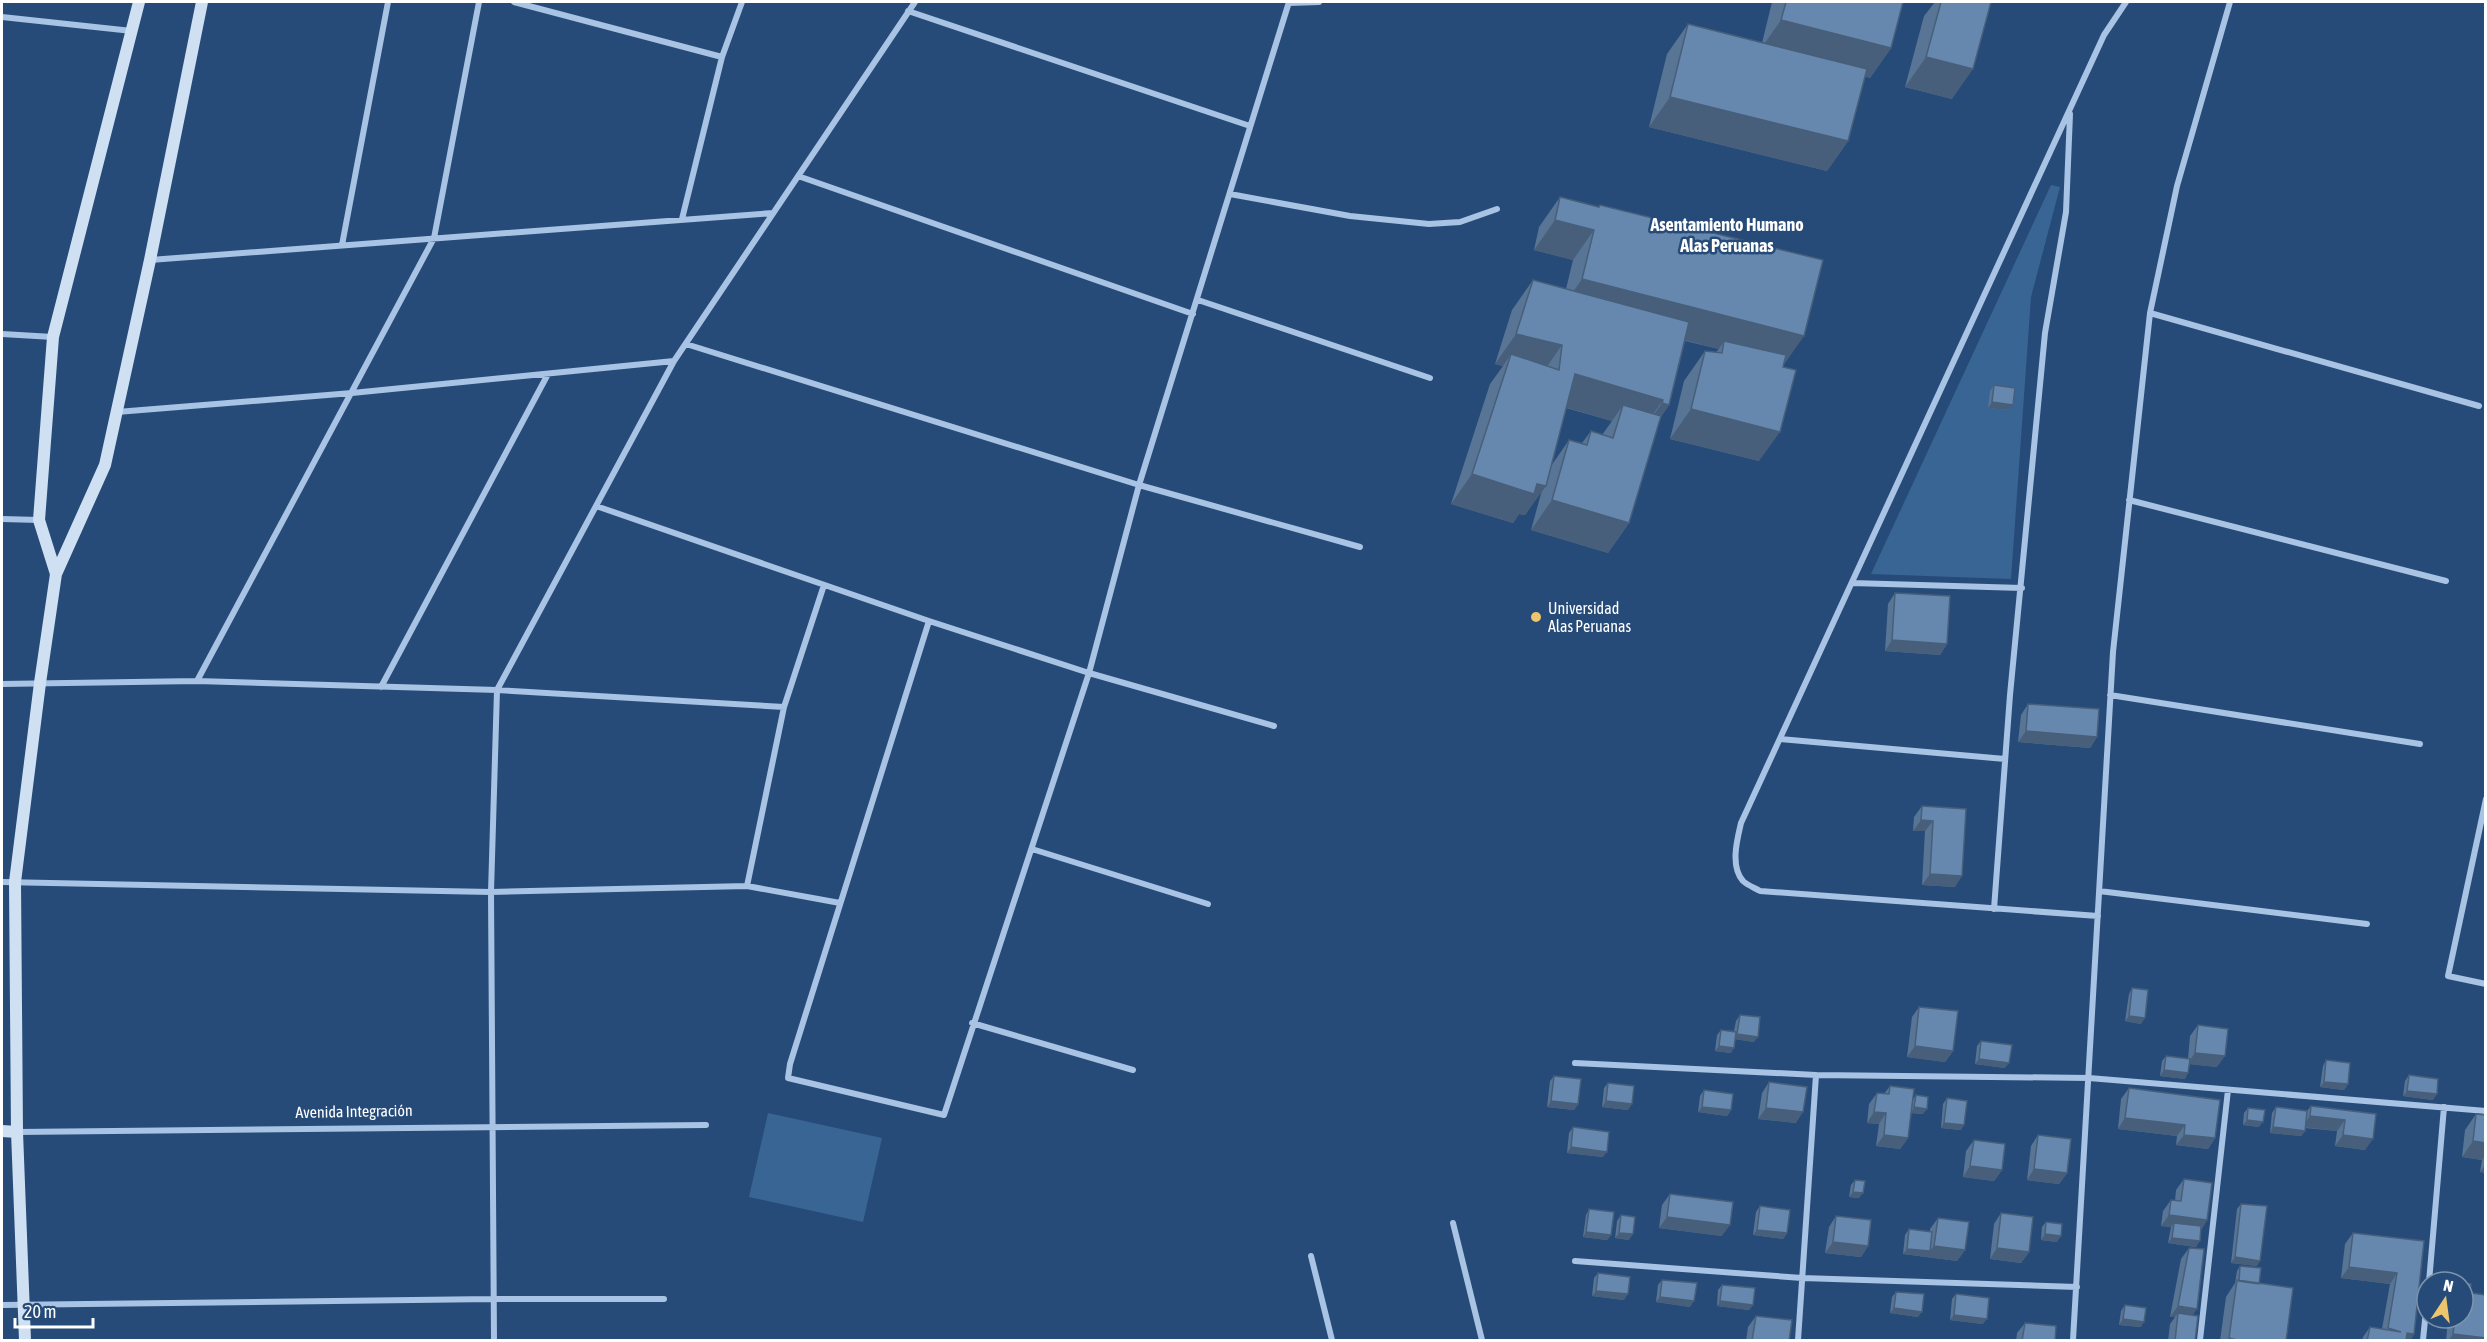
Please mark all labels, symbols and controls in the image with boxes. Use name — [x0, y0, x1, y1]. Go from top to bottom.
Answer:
district label: Asentamiento Humano Alas Peruanas — [1649, 214, 1804, 256]
place label: Universidad Alas Peruanas — [1548, 599, 1631, 635]
marker: Universidad Alas Peruanas — [1529, 610, 1543, 624]
street label: Avenida Integración — [295, 1101, 413, 1122]
north arrow — [2415, 1270, 2475, 1330]
text: N — [2442, 1276, 2455, 1295]
scale bar — [15, 1291, 93, 1329]
text: 20 m — [24, 1301, 56, 1322]

